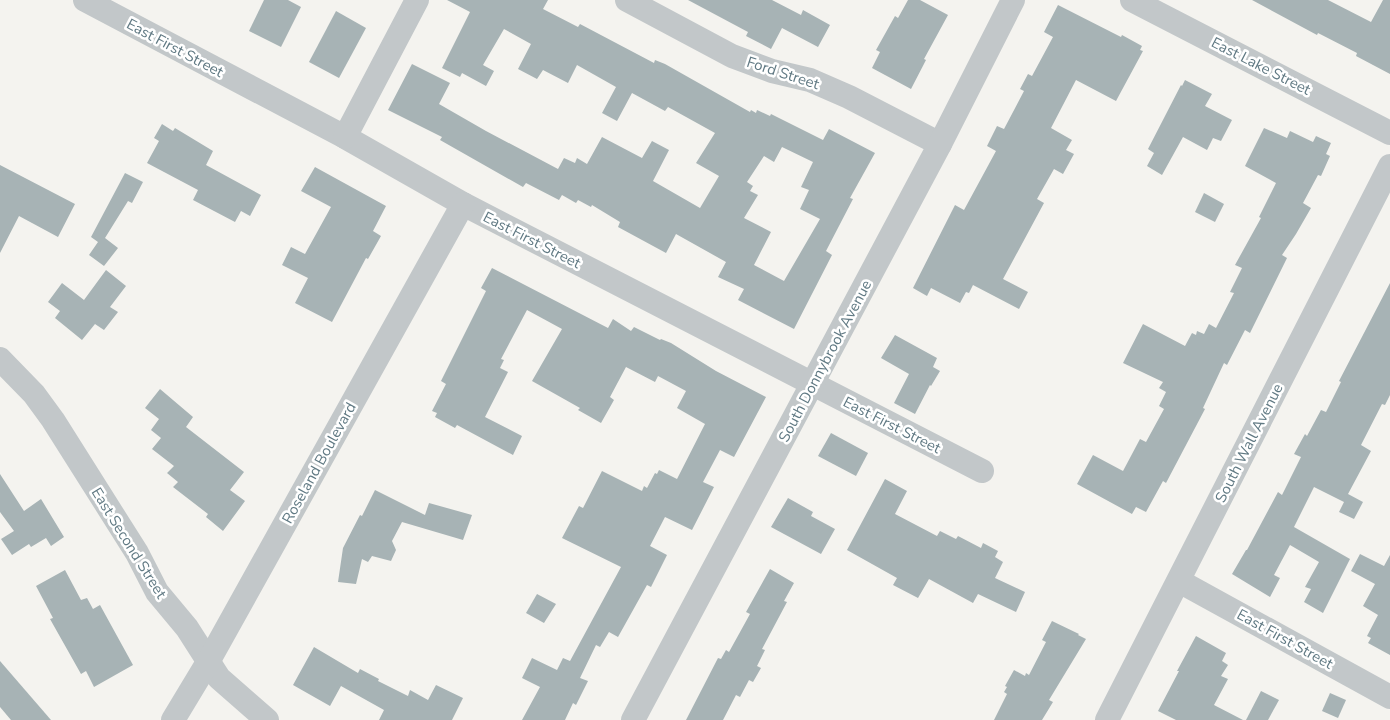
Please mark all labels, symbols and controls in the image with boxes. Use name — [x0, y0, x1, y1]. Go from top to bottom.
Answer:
street label: East First Street — [123, 14, 228, 82]
street label: East Lake Street — [1208, 32, 1315, 100]
street label: Ford Street — [744, 52, 823, 94]
street label: East First Street — [480, 207, 585, 274]
street label: South Donnybrook Avenue — [774, 276, 876, 446]
street label: South Wall Avenue — [1210, 380, 1288, 506]
street label: East First Street — [840, 392, 945, 459]
street label: Roseland Boulevard — [277, 399, 361, 527]
street label: East Second Street — [87, 484, 172, 603]
street label: East First Street — [1233, 604, 1337, 674]

